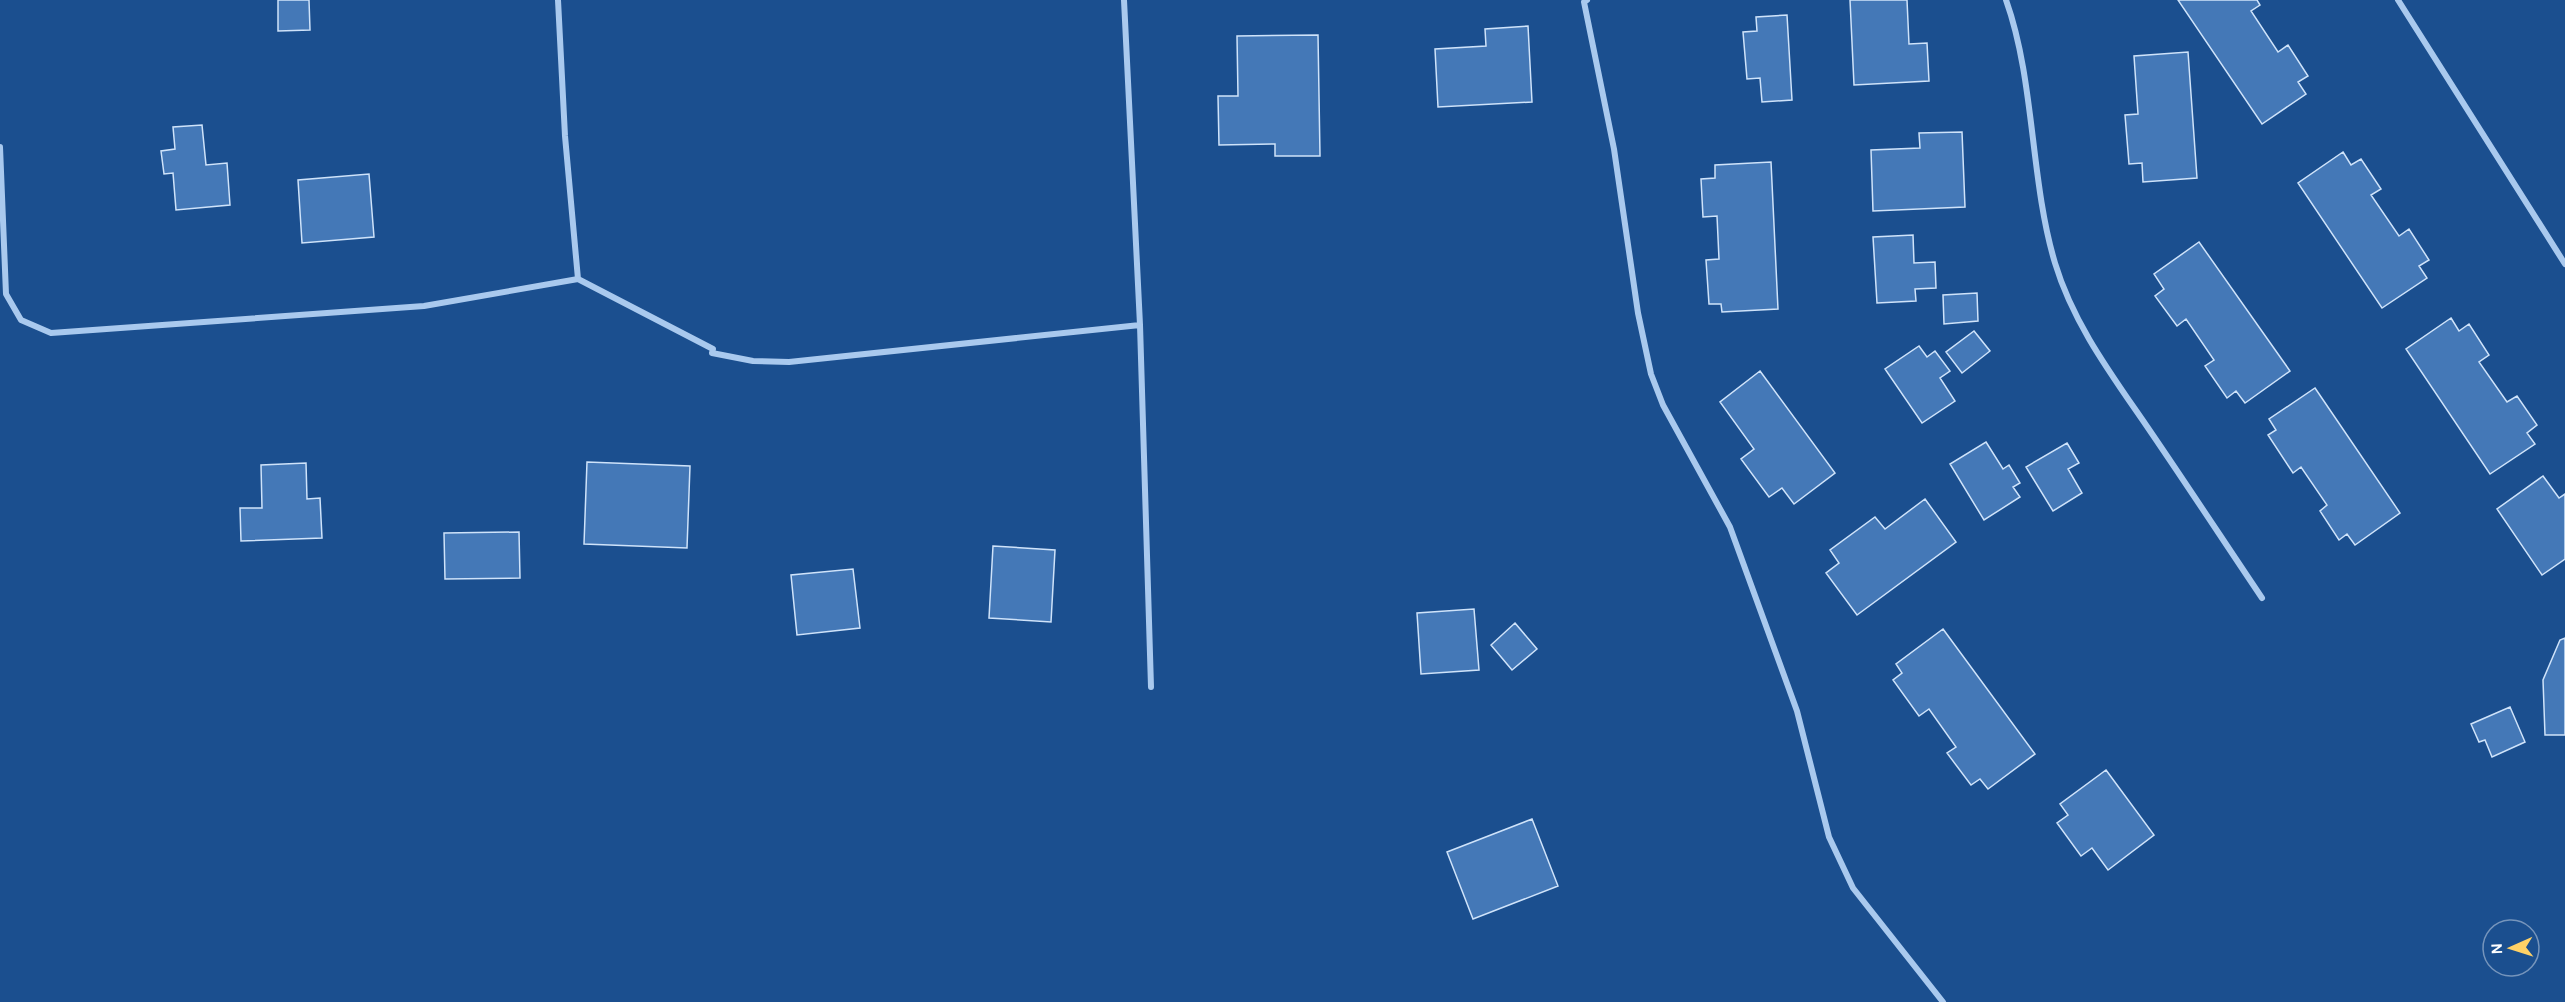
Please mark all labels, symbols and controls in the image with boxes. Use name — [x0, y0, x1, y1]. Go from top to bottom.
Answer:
north arrow — [2481, 918, 2541, 978]
text: N — [2487, 943, 2506, 955]

